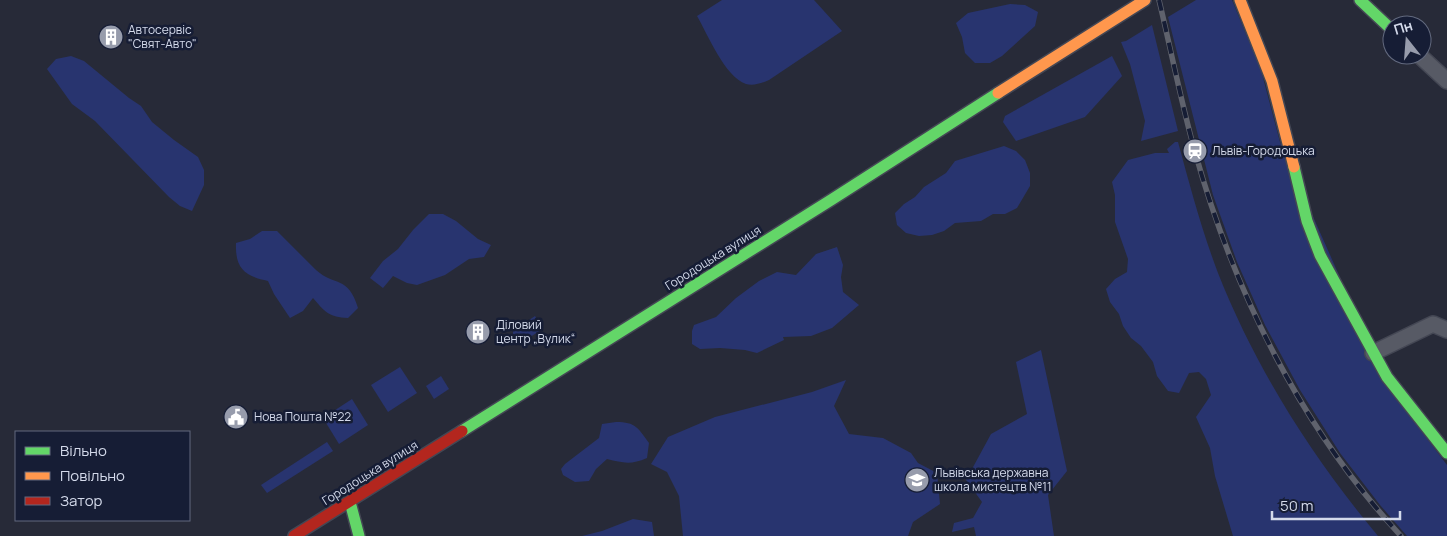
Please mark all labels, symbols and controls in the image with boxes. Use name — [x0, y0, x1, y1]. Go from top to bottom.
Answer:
north arrow — [1382, 15, 1432, 65]
text: Пн — [1391, 15, 1415, 39]
place label: Автосервіс "Свят-Авто" — [128, 21, 197, 52]
building icon: Автосервіс "Свят-Авто" — [98, 24, 124, 50]
station icon: Львів-Городоцька — [1182, 138, 1208, 164]
place label: Львів-Городоцька — [1212, 142, 1315, 159]
street label: Городоцька вулиця — [662, 221, 764, 294]
place label: Діловий центр „Вулик“ — [496, 316, 575, 347]
building icon: Діловий центр „Вулик“ — [465, 319, 491, 345]
public building icon: Нова Пошта №22 — [223, 404, 249, 430]
place label: Нова Пошта №22 — [254, 408, 351, 425]
legend — [15, 431, 190, 521]
street label: Городоцька вулиця — [319, 436, 421, 509]
text: Вільно — [60, 440, 107, 461]
place label: Львівська державна школа мистецтв №11 — [934, 464, 1052, 495]
text: Повільно — [60, 465, 125, 486]
school or university icon: Львівська державна школа мистецтв №11 — [904, 467, 930, 493]
scale bar — [1272, 488, 1400, 520]
text: Затор — [60, 490, 103, 511]
text: 50 m — [1280, 495, 1314, 516]

